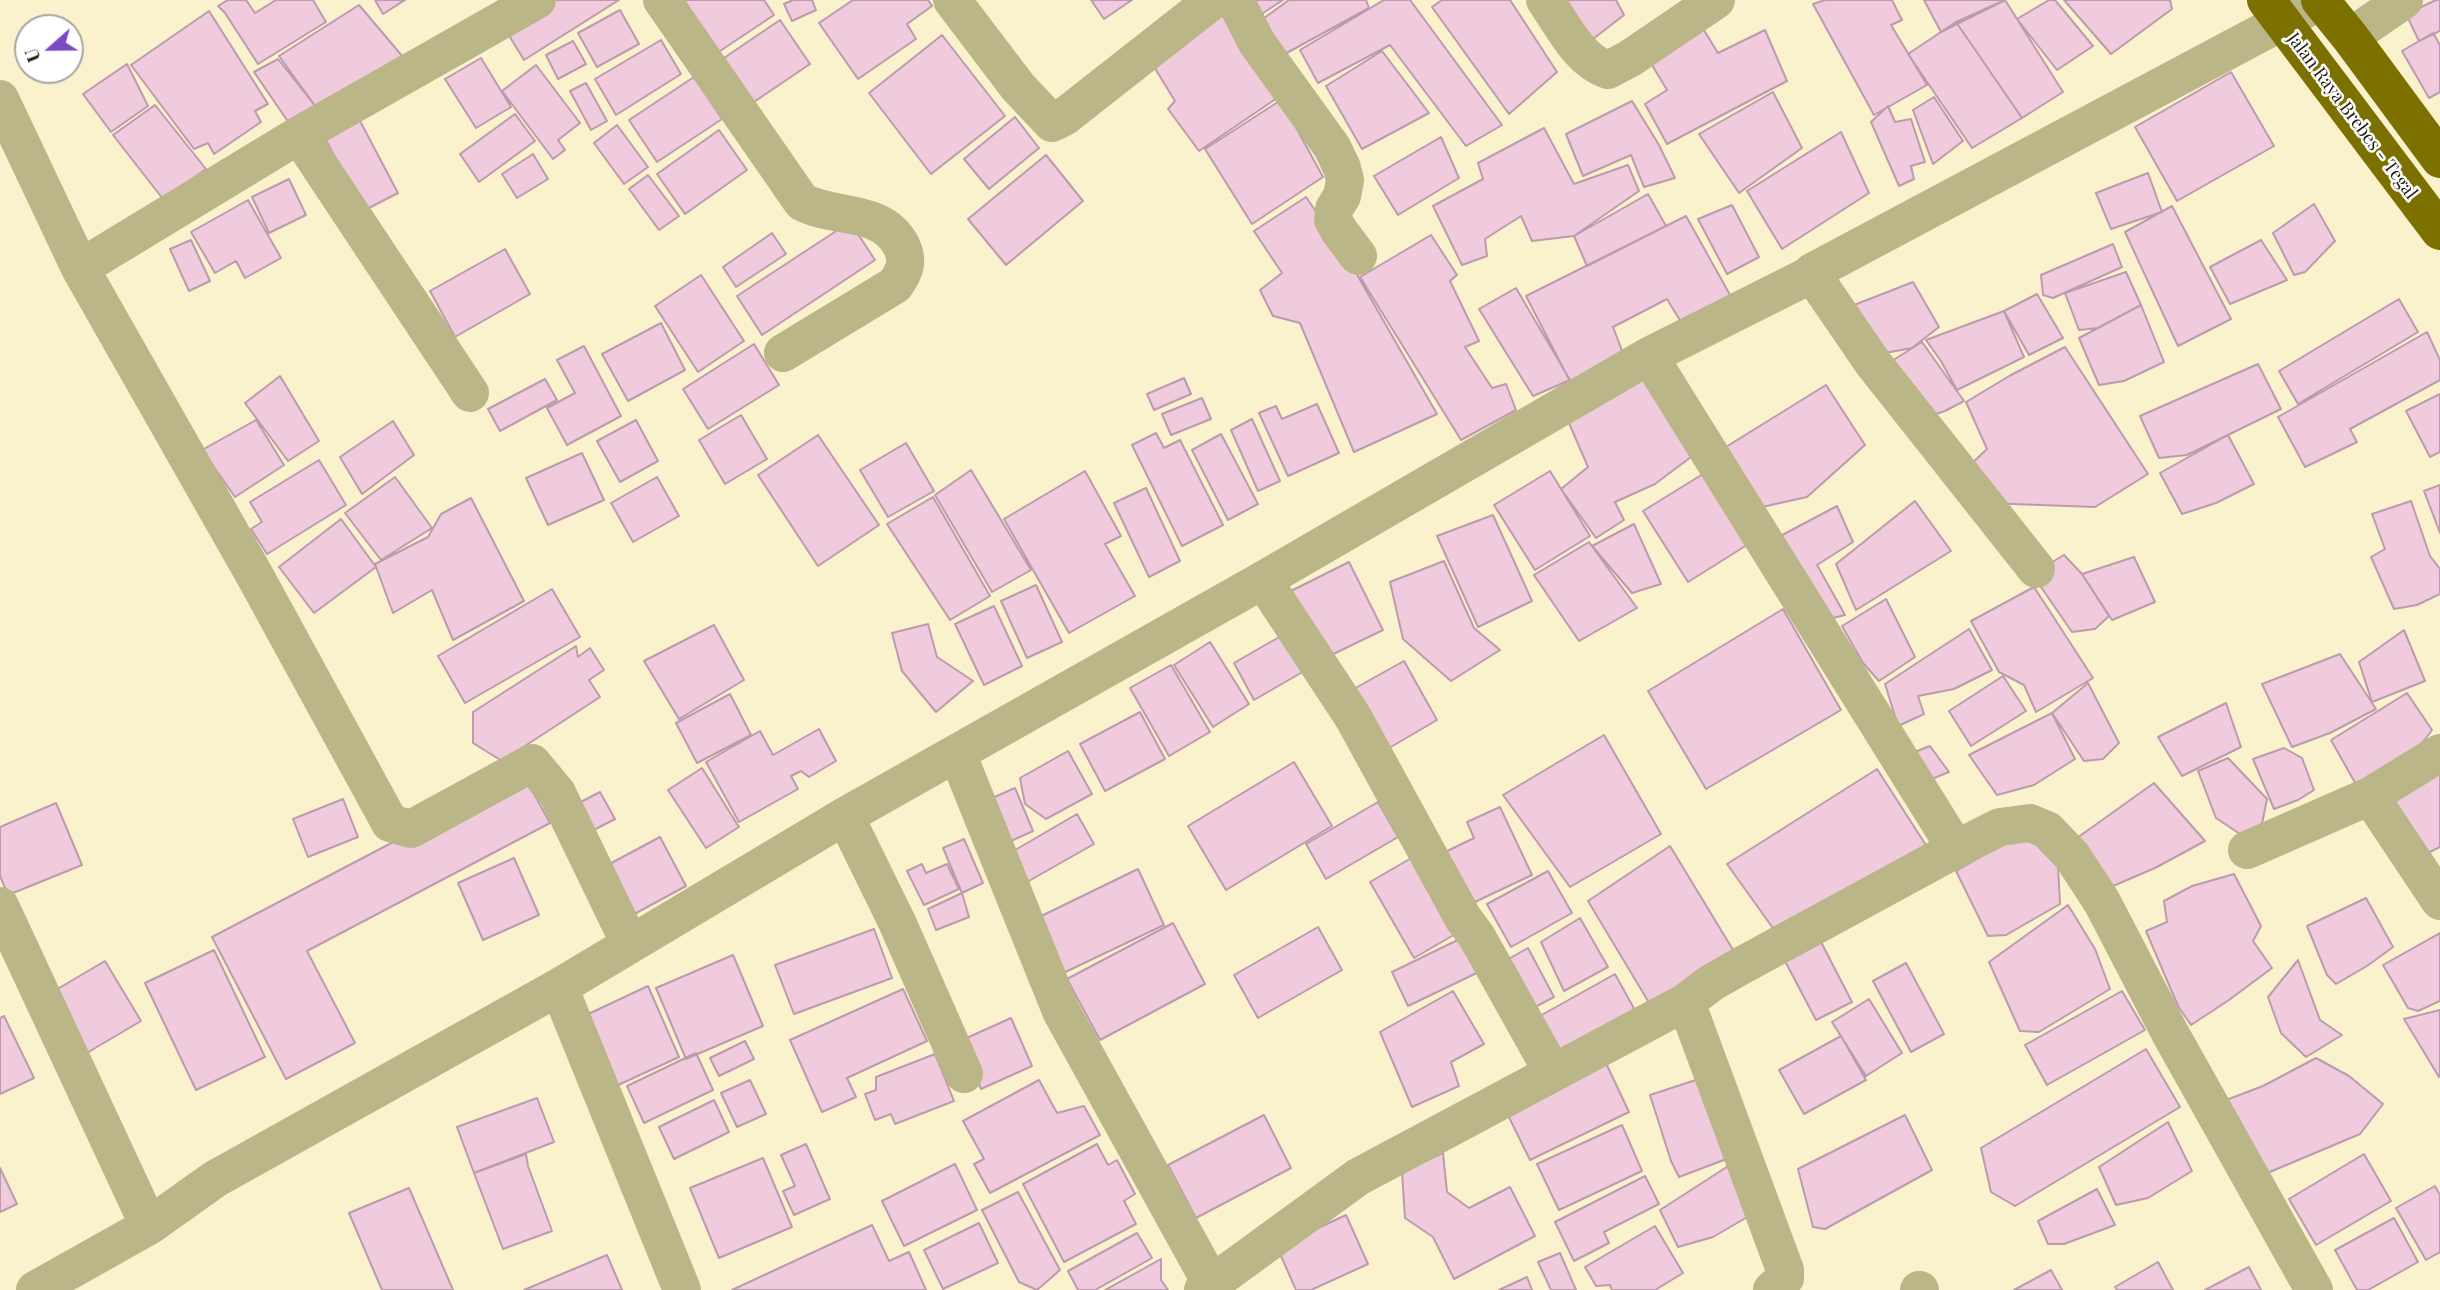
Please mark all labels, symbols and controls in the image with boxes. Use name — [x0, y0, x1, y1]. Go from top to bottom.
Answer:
north arrow — [14, 14, 84, 84]
street label: Jalan Raya Brebes - Tegal — [2282, 29, 2422, 203]
text: U — [17, 45, 46, 67]

